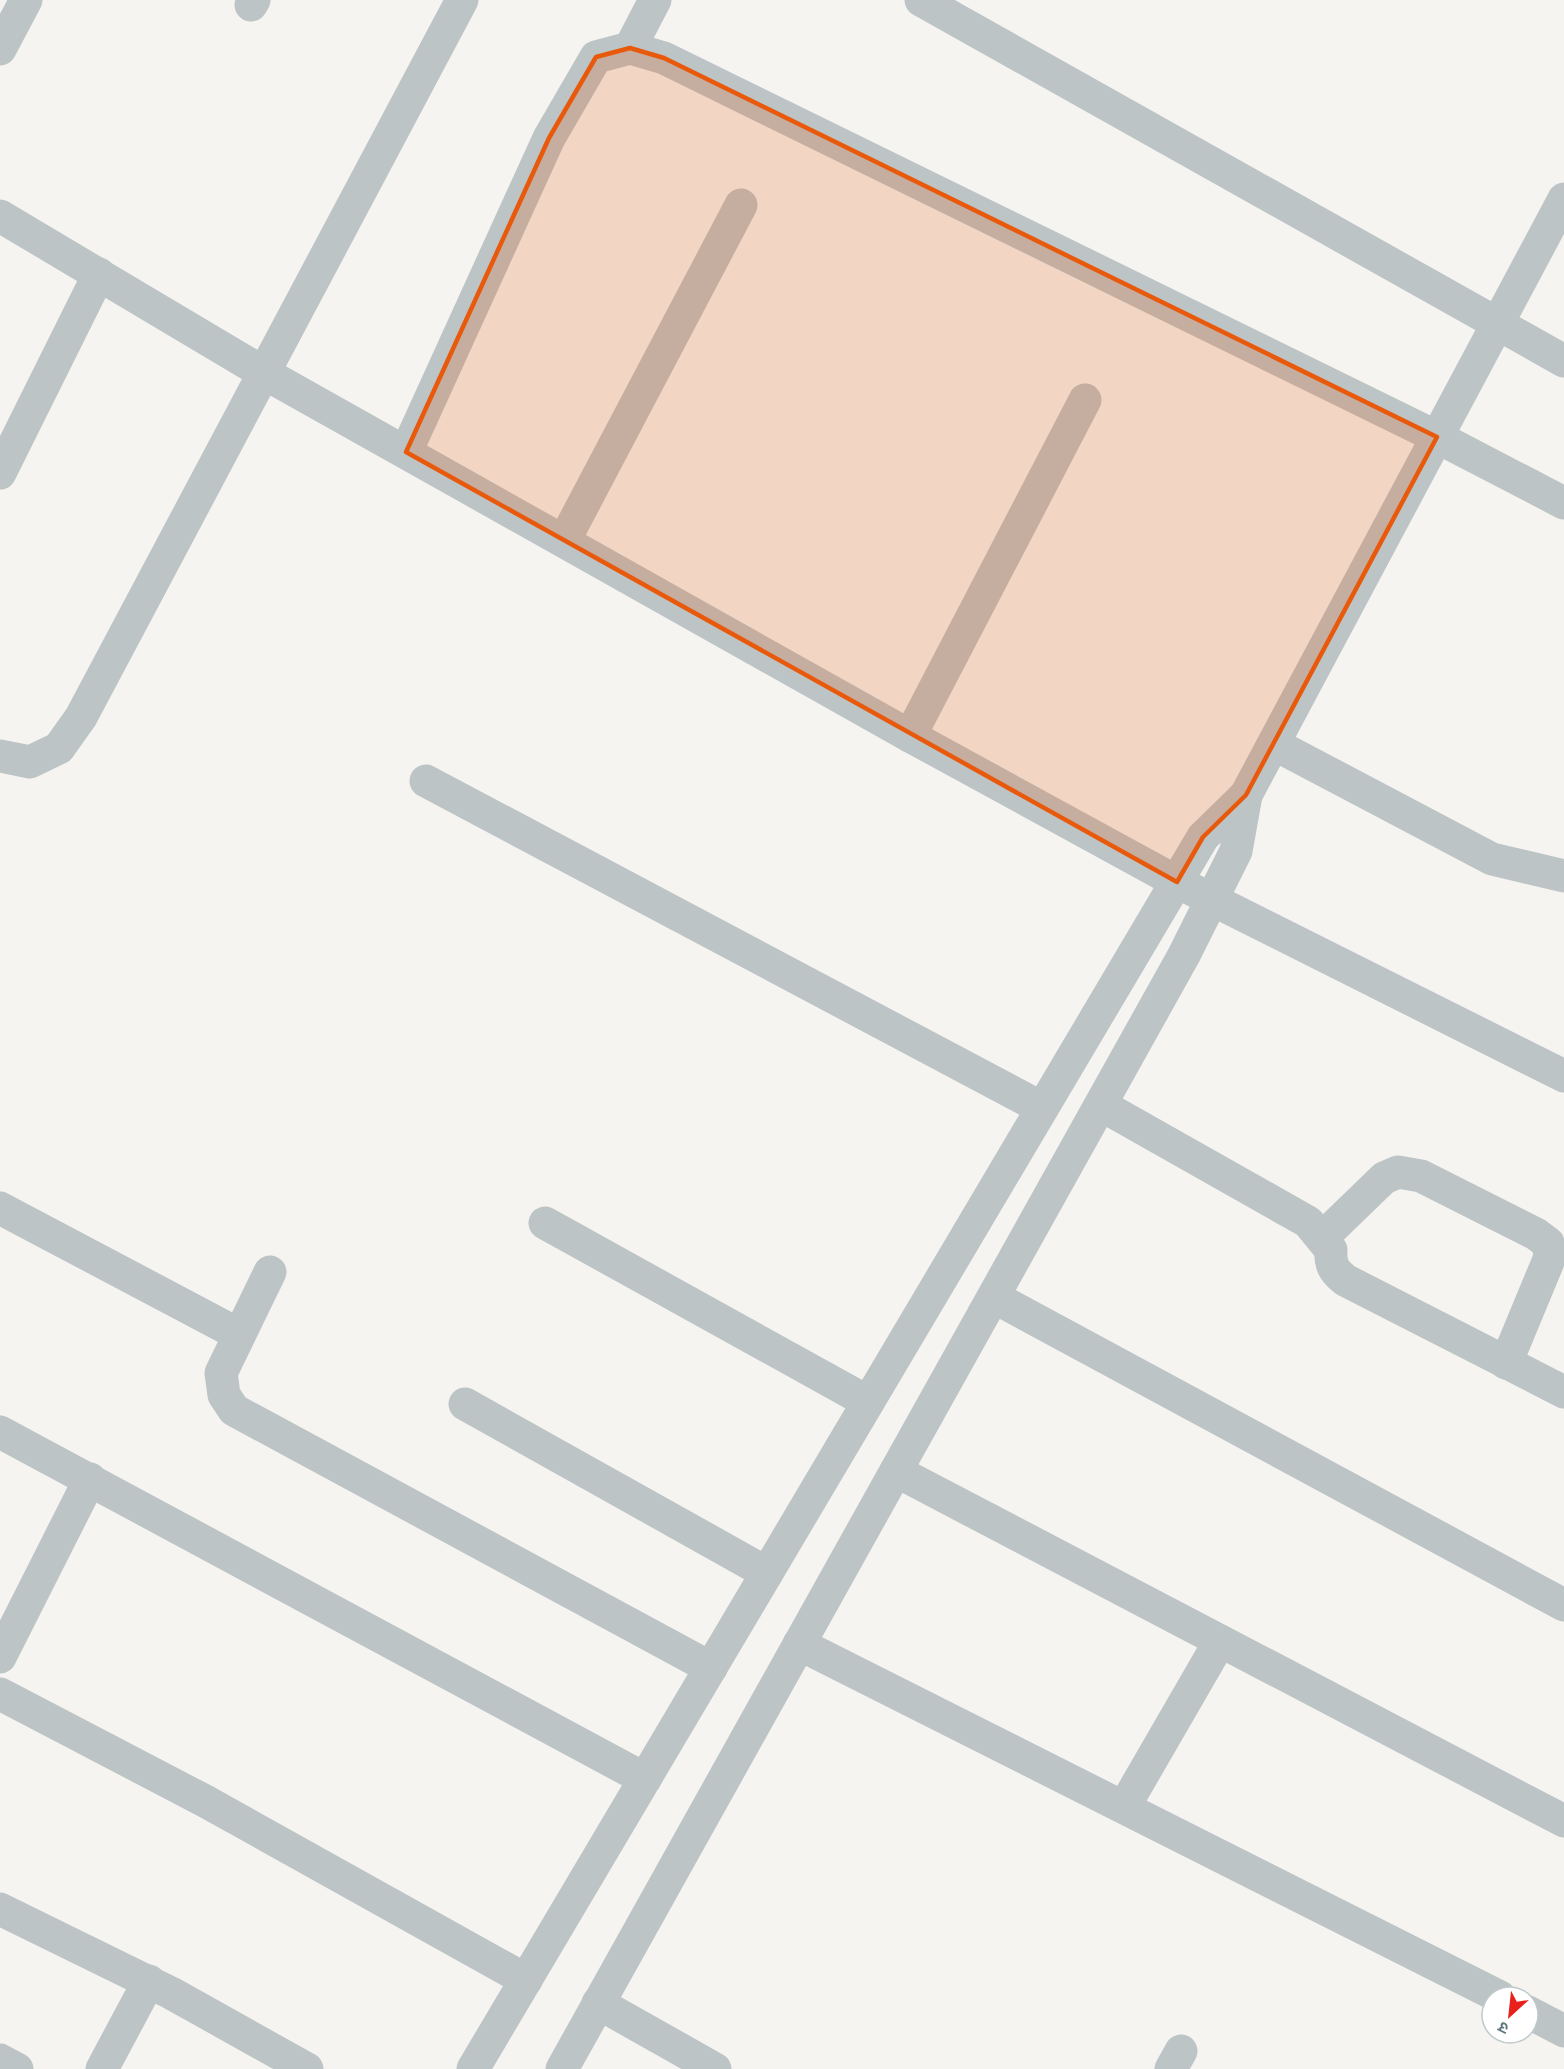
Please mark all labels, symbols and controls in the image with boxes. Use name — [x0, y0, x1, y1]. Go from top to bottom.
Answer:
north arrow — [1480, 1985, 1540, 2045]
text: उ — [1494, 2017, 1512, 2039]

